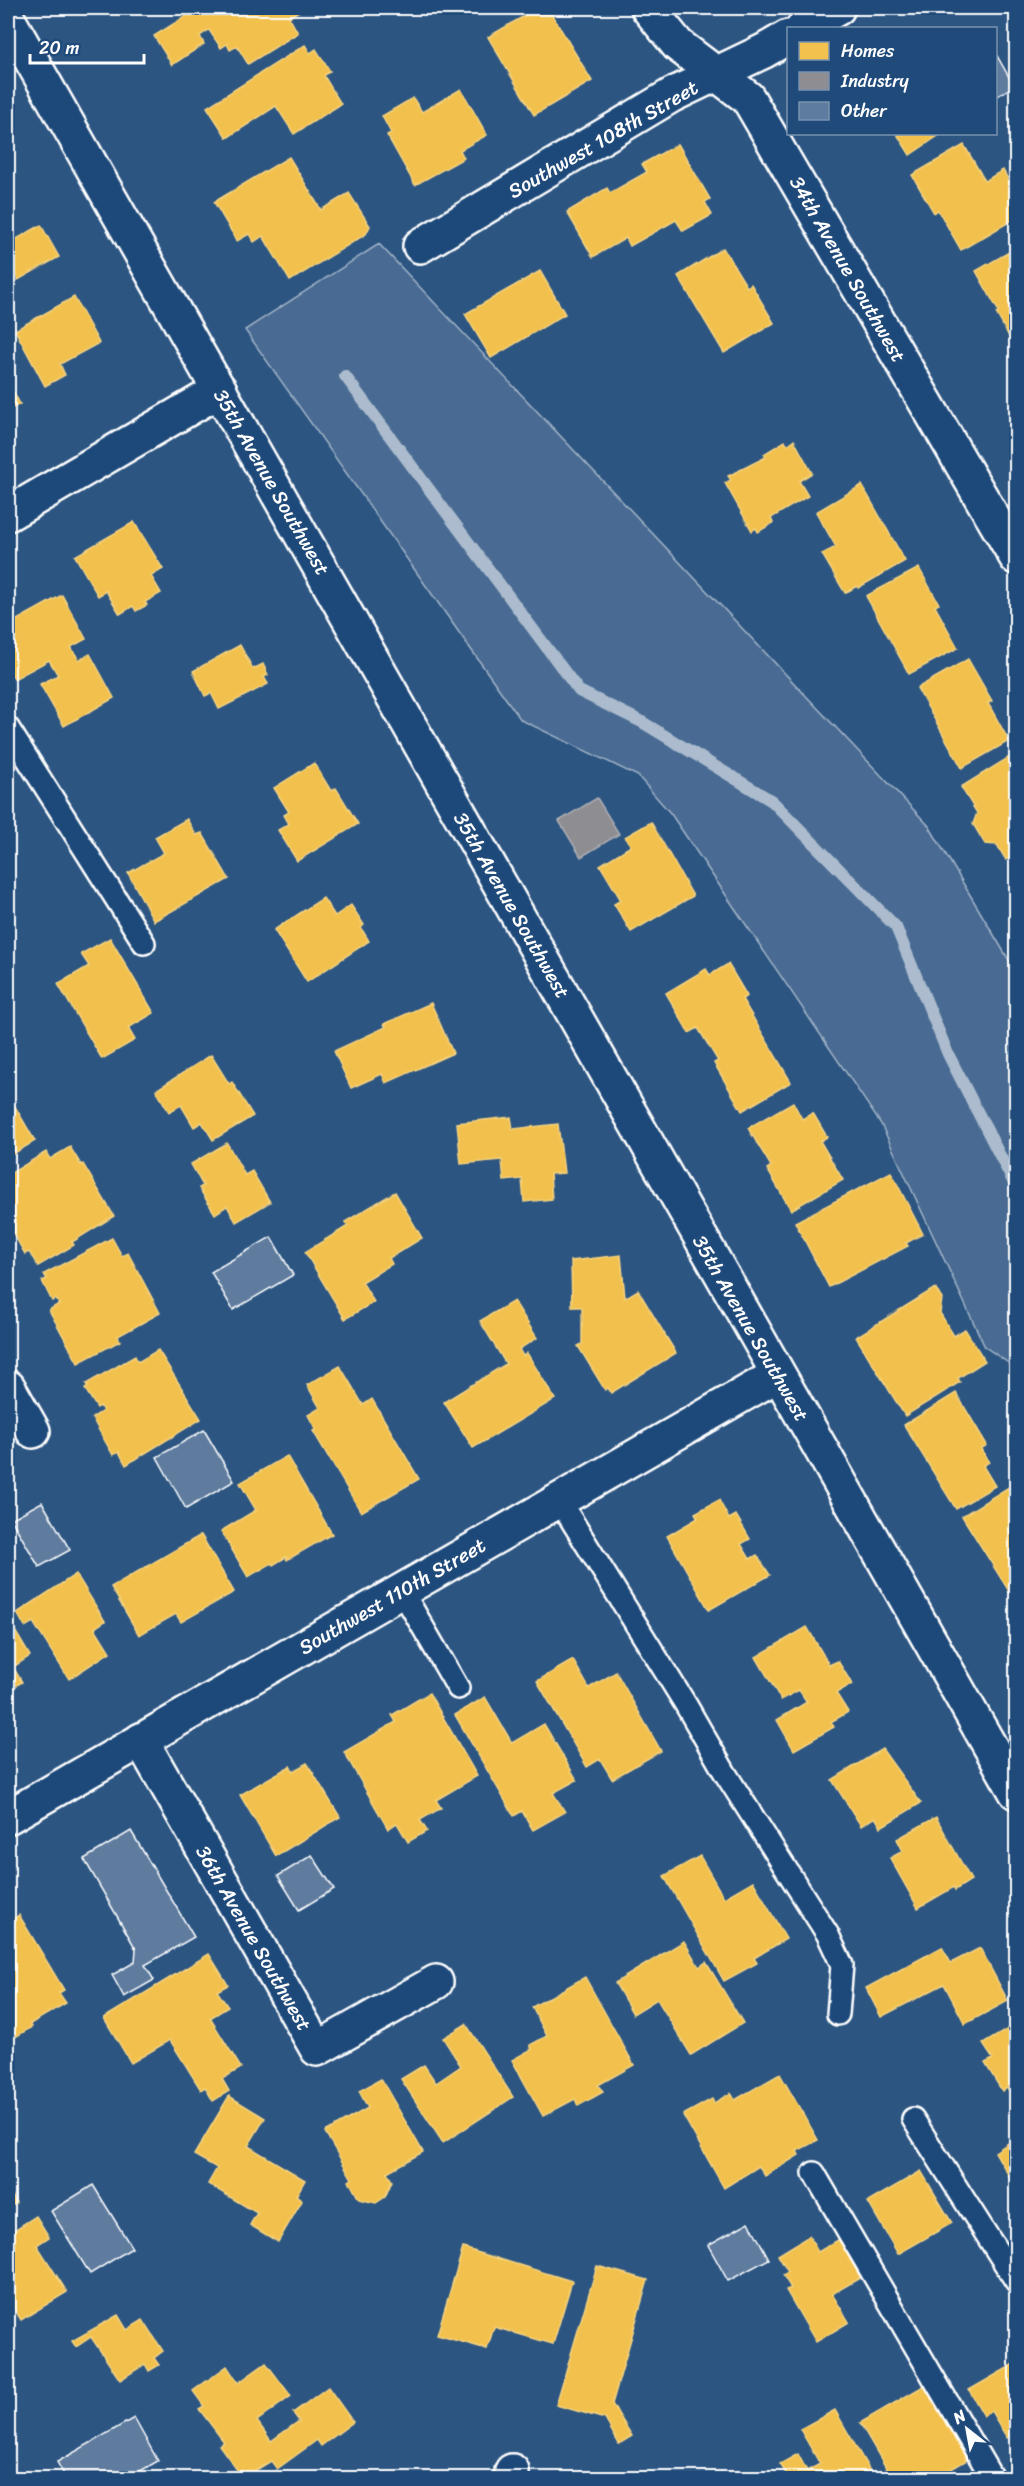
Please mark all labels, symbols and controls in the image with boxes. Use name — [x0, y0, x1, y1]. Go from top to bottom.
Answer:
scale bar — [30, 27, 144, 65]
legend — [787, 27, 997, 135]
text: 20 m — [39, 32, 79, 64]
text: Homes — [841, 35, 895, 67]
text: Industry — [840, 65, 910, 97]
street label: Southwest 108th Street — [501, 70, 705, 208]
text: Other — [841, 95, 888, 127]
street label: 34th Avenue Southwest — [780, 169, 916, 370]
street label: 35th Avenue Southwest — [204, 382, 340, 582]
street label: 35th Avenue Southwest — [444, 805, 580, 1005]
street label: 35th Avenue Southwest — [683, 1228, 819, 1428]
street label: Southwest 110th Street — [292, 1528, 493, 1664]
street label: 36th Avenue Southwest — [186, 1839, 321, 2038]
north arrow — [937, 2399, 997, 2459]
text: N — [946, 2401, 973, 2432]

